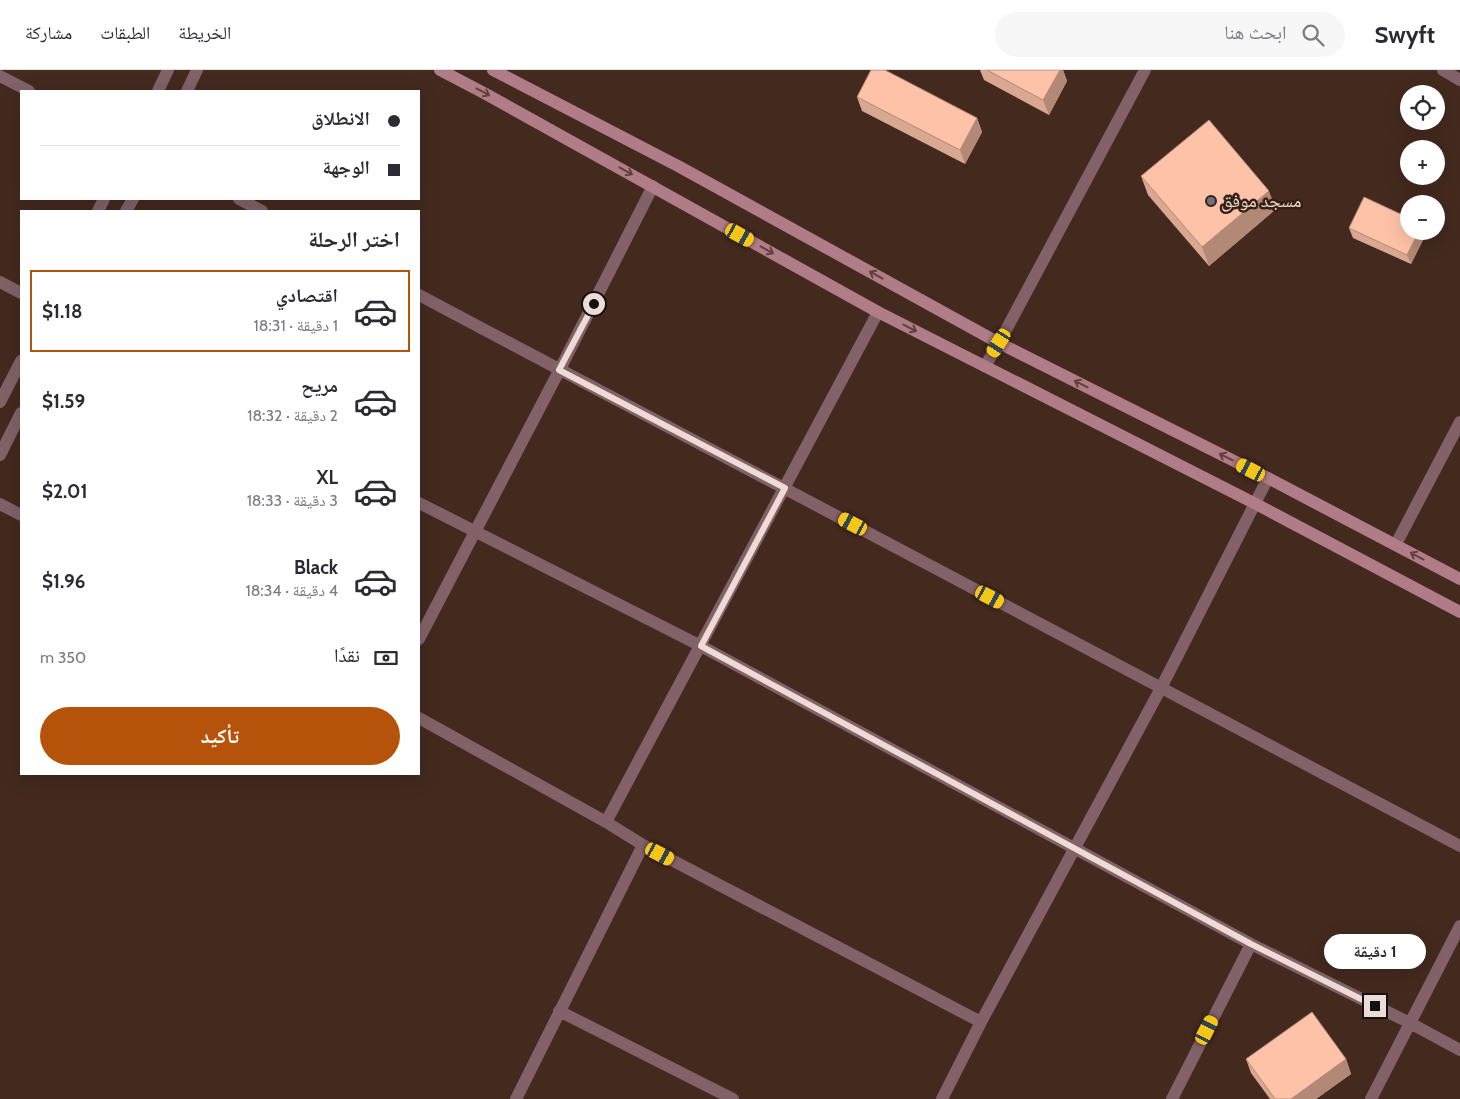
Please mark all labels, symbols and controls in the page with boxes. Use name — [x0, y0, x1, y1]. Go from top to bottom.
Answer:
search box — [995, 12, 1345, 57]
text: Swyft — [1375, 20, 1435, 49]
text: ابحث هنا — [1224, 21, 1287, 44]
icon: search — [1299, 21, 1327, 49]
text: مشاركة — [25, 22, 72, 44]
text: الطبقات — [100, 22, 150, 44]
text: الخريطة — [178, 22, 231, 44]
map controls — [1400, 85, 1445, 240]
button: locate — [1400, 85, 1445, 130]
one-way arrow — [476, 87, 491, 97]
text: الانطلاق — [311, 107, 370, 130]
button: + — [1400, 140, 1445, 185]
text: الوجهة — [322, 156, 370, 179]
one-way arrow — [618, 166, 633, 176]
place label: مسجد موفق — [1221, 190, 1301, 212]
marker: مسجد موفق — [1205, 195, 1217, 207]
button: − — [1400, 195, 1445, 240]
car — [723, 221, 756, 249]
text: اختر الرحلة — [308, 226, 400, 253]
one-way arrow — [760, 245, 775, 255]
one-way arrow — [868, 270, 883, 280]
text: اقتصادي — [276, 284, 338, 307]
icon: car — [353, 289, 398, 334]
route start — [583, 293, 605, 315]
text: $1.18 — [42, 300, 82, 323]
text: 1 دقيقة · 18:31 — [254, 316, 338, 335]
one-way arrow — [902, 324, 917, 333]
car — [984, 326, 1013, 360]
text: مريح — [301, 374, 338, 397]
icon: car — [353, 379, 398, 424]
one-way arrow — [1074, 379, 1089, 388]
text: $1.59 — [42, 390, 85, 413]
text: 2 دقيقة · 18:32 — [247, 406, 338, 425]
one-way arrow — [1219, 452, 1234, 461]
car — [1234, 457, 1267, 483]
text: XL — [317, 466, 338, 489]
icon: car — [353, 469, 398, 514]
text: $2.01 — [42, 480, 88, 503]
text: 3 دقيقة · 18:33 — [247, 491, 338, 510]
car — [836, 510, 869, 538]
one-way arrow — [1410, 551, 1425, 560]
text: Black — [294, 556, 338, 579]
icon: car — [353, 559, 398, 604]
text: $1.96 — [42, 570, 85, 593]
text: 4 دقيقة · 18:34 — [245, 581, 338, 600]
car — [973, 583, 1006, 611]
text: نقدًا — [334, 644, 360, 667]
icon: cash — [372, 644, 400, 672]
text: 350 m — [40, 648, 86, 667]
button: تأكيد — [40, 707, 400, 765]
car — [643, 840, 676, 868]
callout: 1 دقيقة — [1324, 934, 1426, 968]
text: 1 دقيقة — [1353, 942, 1397, 961]
route end — [1364, 995, 1386, 1017]
car — [1193, 1013, 1220, 1047]

